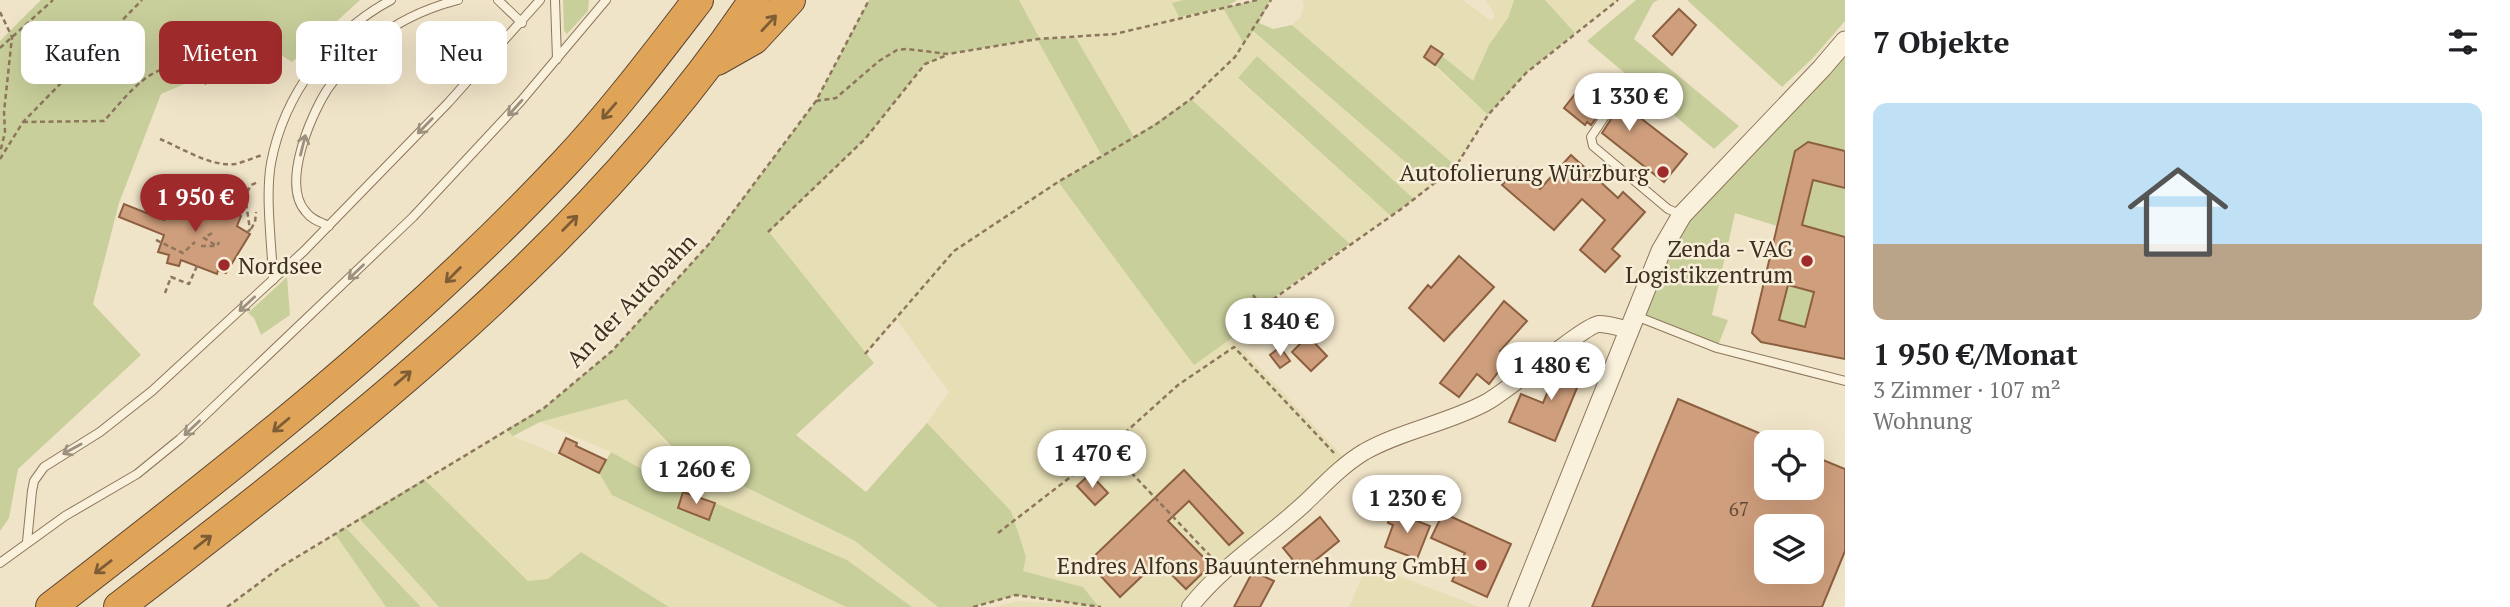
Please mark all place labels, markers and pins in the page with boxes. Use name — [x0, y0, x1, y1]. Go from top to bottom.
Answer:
pin: 1 330 € — [1564, 74, 1694, 133]
place label: Autofolierung Würzburg — [1399, 157, 1650, 188]
marker: Autofolierung Würzburg — [1655, 164, 1671, 180]
pin: 1 950 € — [130, 174, 260, 234]
place label: Zenda - VAG Logistikzentrum — [1625, 233, 1793, 290]
place label: Nordsee — [238, 250, 322, 281]
marker: Zenda - VAG Logistikzentrum — [1799, 253, 1815, 269]
marker: Nordsee — [216, 257, 232, 273]
pin: 1 840 € — [1215, 298, 1345, 358]
pin: 1 480 € — [1486, 342, 1616, 402]
pin: 1 470 € — [1027, 430, 1157, 490]
pin: 1 260 € — [631, 447, 761, 506]
pin: 1 230 € — [1342, 476, 1472, 535]
place label: Endres Alfons Bauunternehmung GmbH — [1057, 550, 1467, 581]
marker: Endres Alfons Bauunternehmung GmbH — [1473, 557, 1489, 573]

